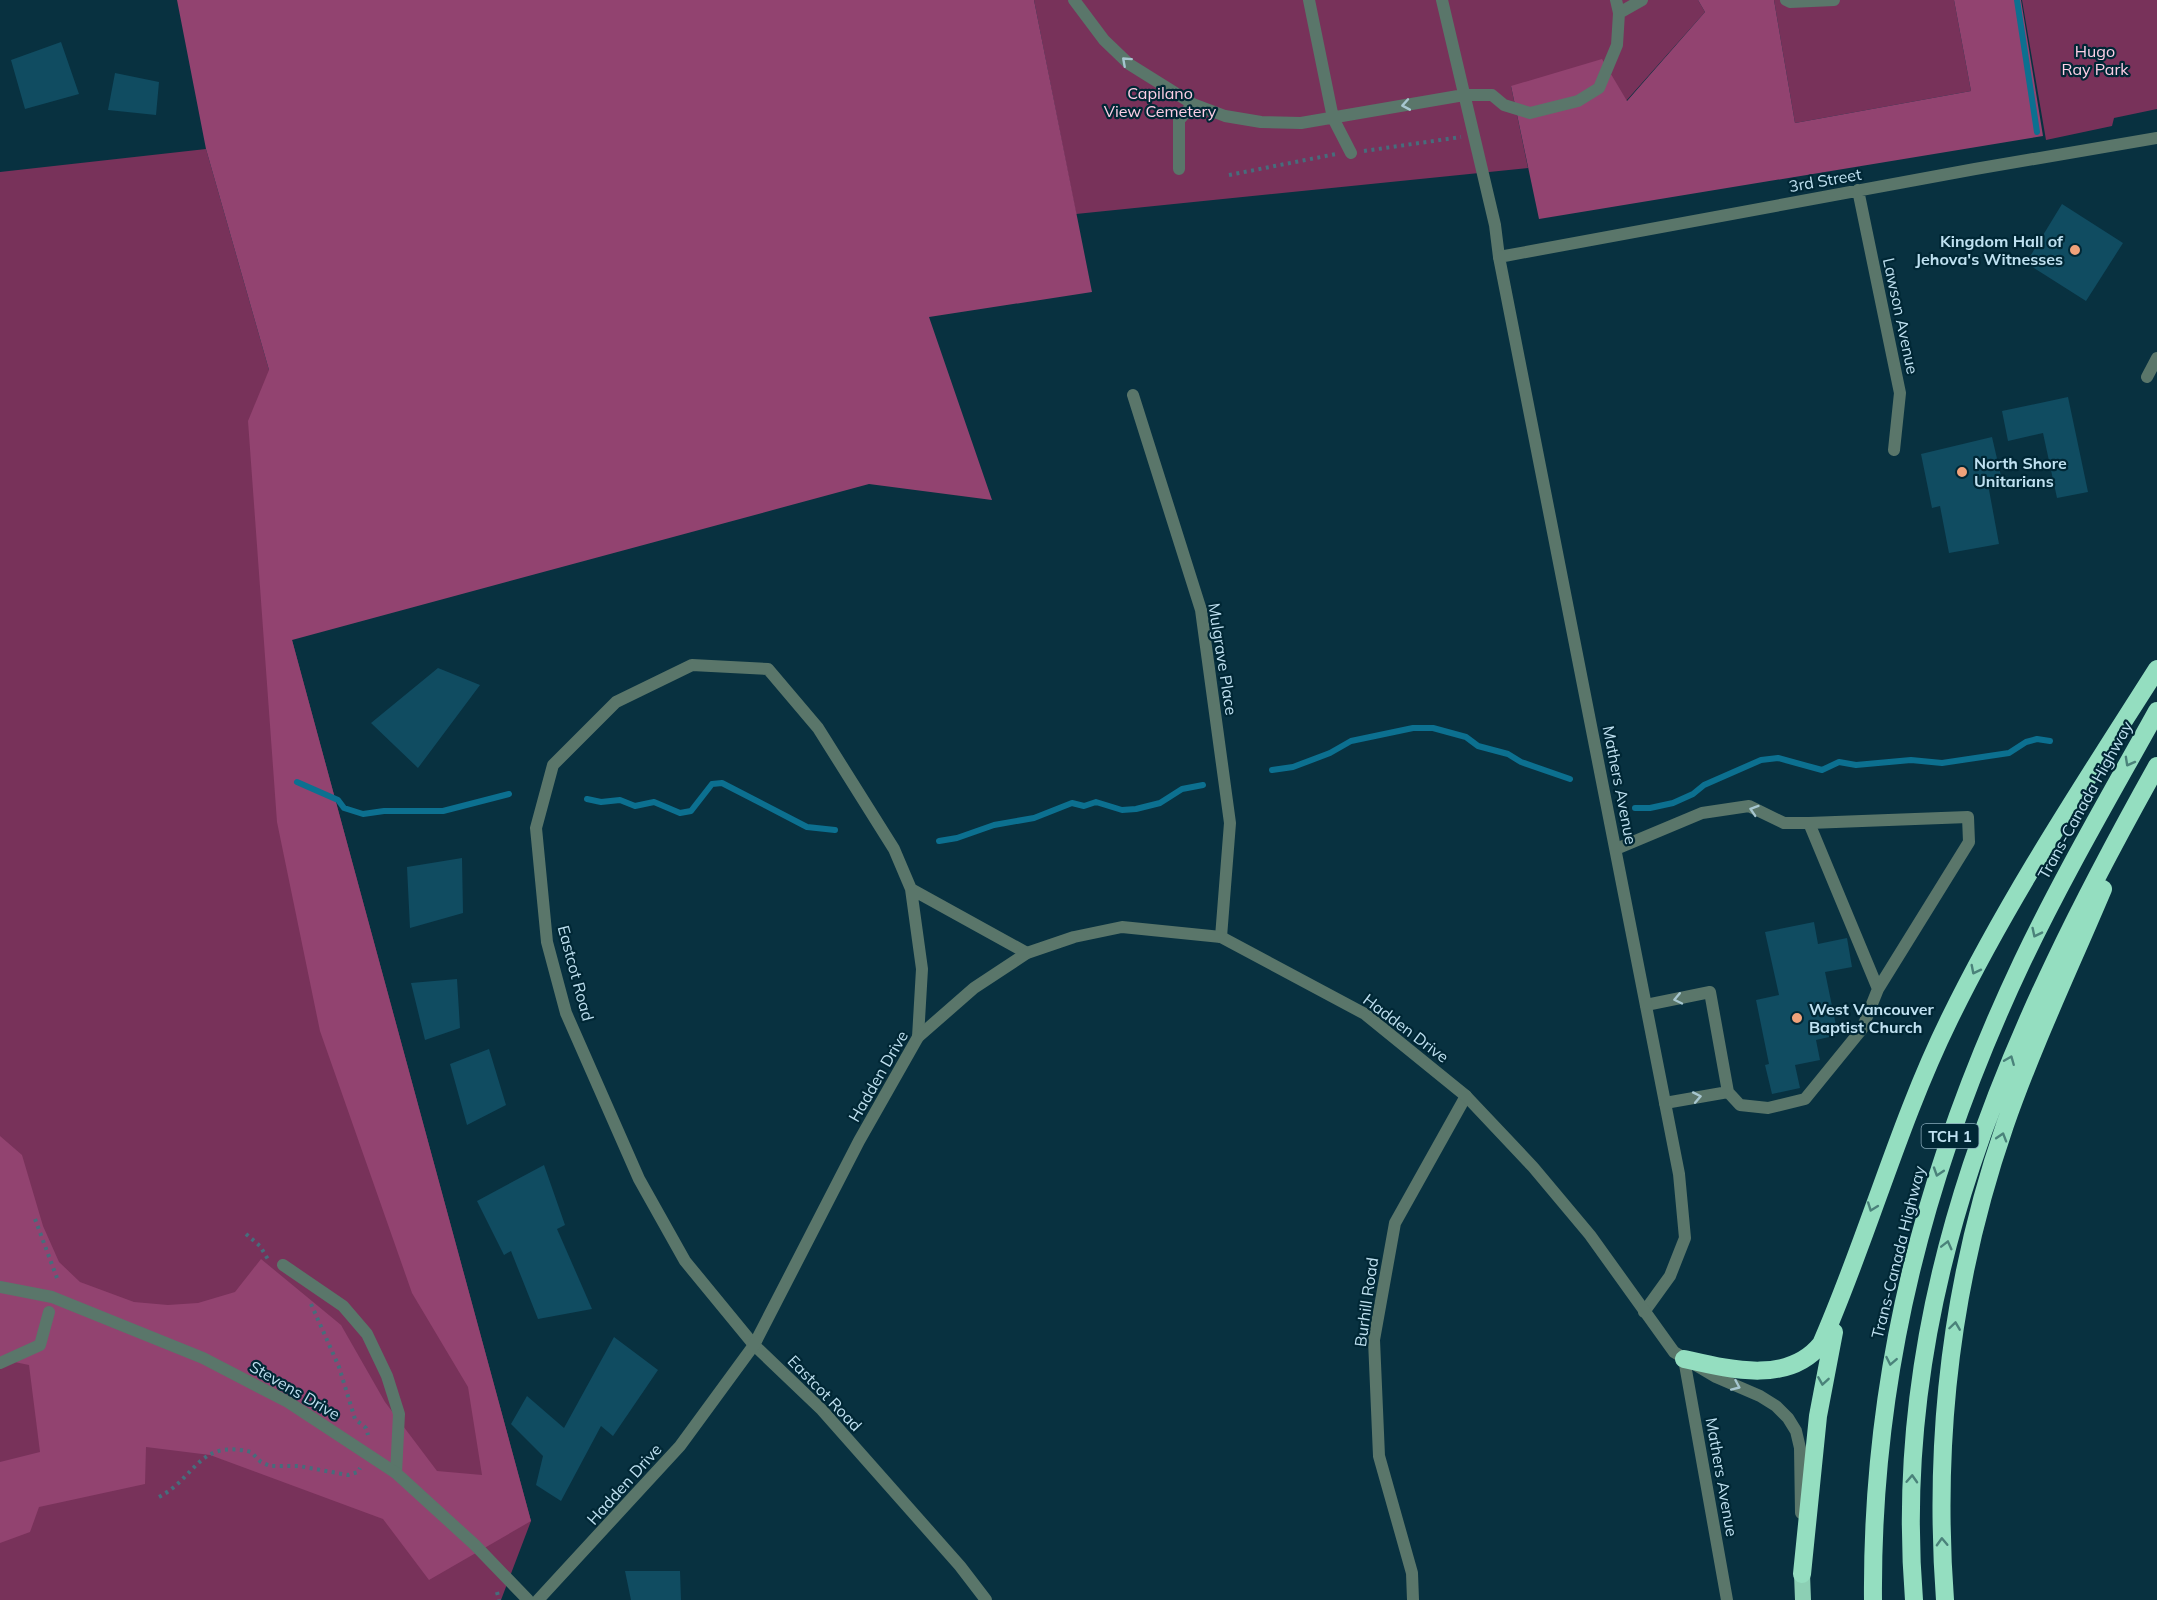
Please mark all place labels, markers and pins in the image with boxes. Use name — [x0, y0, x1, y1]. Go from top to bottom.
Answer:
place label: Kingdom Hall of Jehova's Witnesses — [1915, 231, 2064, 269]
marker: Kingdom Hall of Jehova's Witnesses — [2068, 243, 2082, 257]
place label: North Shore Unitarians — [1974, 453, 2067, 491]
marker: North Shore Unitarians — [1955, 465, 1969, 479]
place label: West Vancouver Baptist Church — [1809, 999, 1934, 1037]
marker: West Vancouver Baptist Church — [1790, 1011, 1804, 1025]

